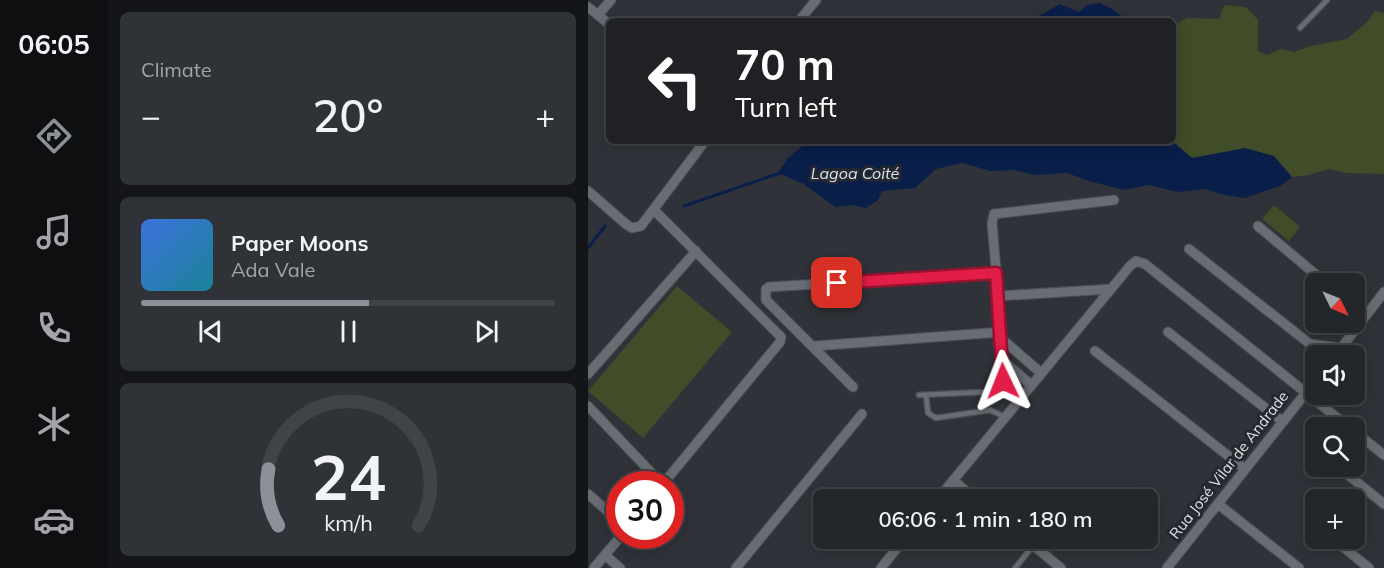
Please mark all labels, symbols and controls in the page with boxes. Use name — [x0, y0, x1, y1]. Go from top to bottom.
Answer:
text: 06:05 — [18, 27, 90, 61]
text: 70 m — [735, 38, 835, 91]
icon: left — [636, 42, 714, 120]
text: Climate — [141, 57, 212, 82]
text: 20° — [313, 87, 383, 143]
text: Turn left — [735, 90, 837, 124]
text: − — [141, 95, 161, 136]
text: + — [535, 95, 555, 136]
icon: directions — [33, 115, 75, 157]
water label: Lagoa Coité — [811, 163, 900, 183]
icon: music — [33, 211, 75, 253]
text: Paper Moons — [231, 229, 369, 257]
text: Ada Vale — [231, 257, 315, 282]
pin — [811, 257, 862, 308]
icon: arrive — [820, 266, 853, 299]
north arrow — [1305, 273, 1365, 333]
map controls — [1305, 273, 1365, 549]
icon: phone — [33, 307, 75, 349]
icon: previous — [194, 315, 227, 348]
icon: pause — [332, 315, 365, 348]
icon: next — [470, 315, 503, 348]
button: sound — [1305, 345, 1365, 405]
position arrow — [971, 349, 1035, 413]
street label: Rua José Vilar de Andrade — [1165, 387, 1292, 542]
icon: climate — [33, 403, 75, 445]
button: search — [1305, 417, 1365, 477]
text: 24 — [311, 438, 385, 517]
speed limit sign: 30 — [606, 471, 684, 549]
button: + — [1305, 489, 1365, 549]
icon: car — [33, 499, 75, 541]
text: 06:06 · 1 min · 180 m — [878, 505, 1093, 533]
text: km/h — [324, 510, 372, 537]

